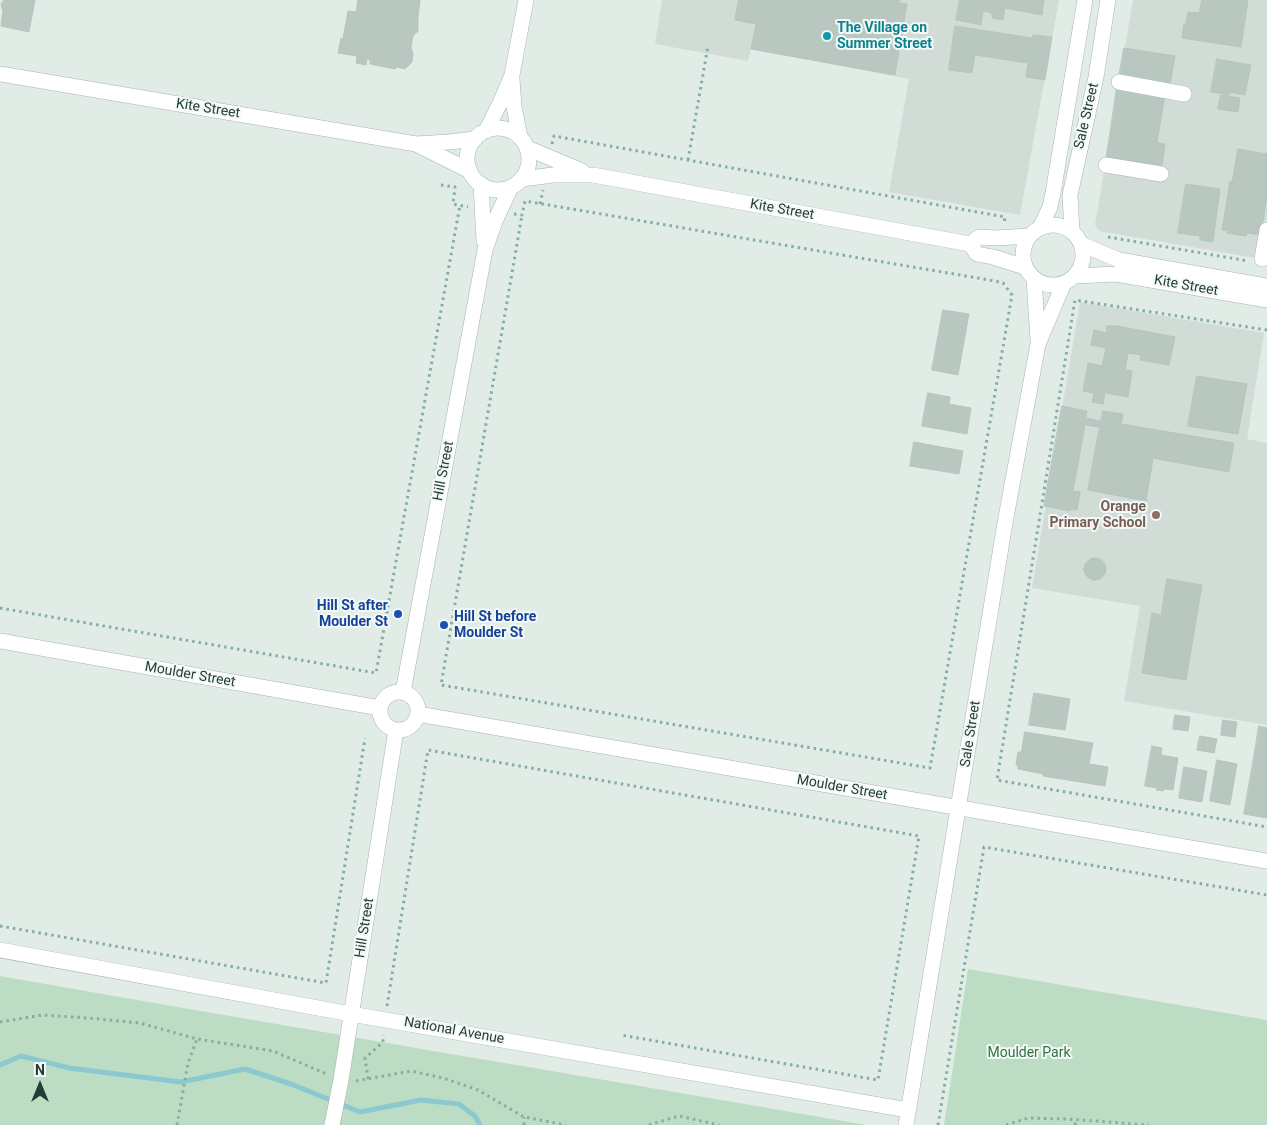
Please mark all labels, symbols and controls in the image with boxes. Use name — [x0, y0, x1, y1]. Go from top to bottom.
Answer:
place label: The Village on Summer Street — [837, 20, 932, 52]
marker: The Village on Summer Street — [821, 30, 833, 42]
street label: Sale Street — [1071, 81, 1103, 151]
street label: Kite Street — [175, 96, 241, 122]
street label: Kite Street — [749, 196, 815, 224]
street label: Kite Street — [1153, 272, 1219, 300]
street label: Hill Street — [430, 440, 458, 502]
place label: Orange Primary School — [1049, 499, 1146, 532]
marker: Orange Primary School — [1150, 509, 1162, 521]
place label: Hill St after Moulder St — [317, 598, 388, 630]
marker: Hill St after Moulder St — [392, 608, 404, 620]
place label: Hill St before Moulder St — [454, 609, 536, 642]
marker: Hill St before Moulder St — [438, 619, 450, 631]
street label: Moulder Street — [143, 659, 237, 691]
street label: Sale Street — [957, 700, 985, 768]
street label: Moulder Street — [795, 772, 889, 804]
street label: Hill Street — [352, 897, 378, 959]
street label: National Avenue — [403, 1014, 505, 1048]
park label: Moulder Park — [987, 1045, 1071, 1061]
north arrow — [15, 1060, 65, 1110]
text: N — [35, 1062, 45, 1078]

